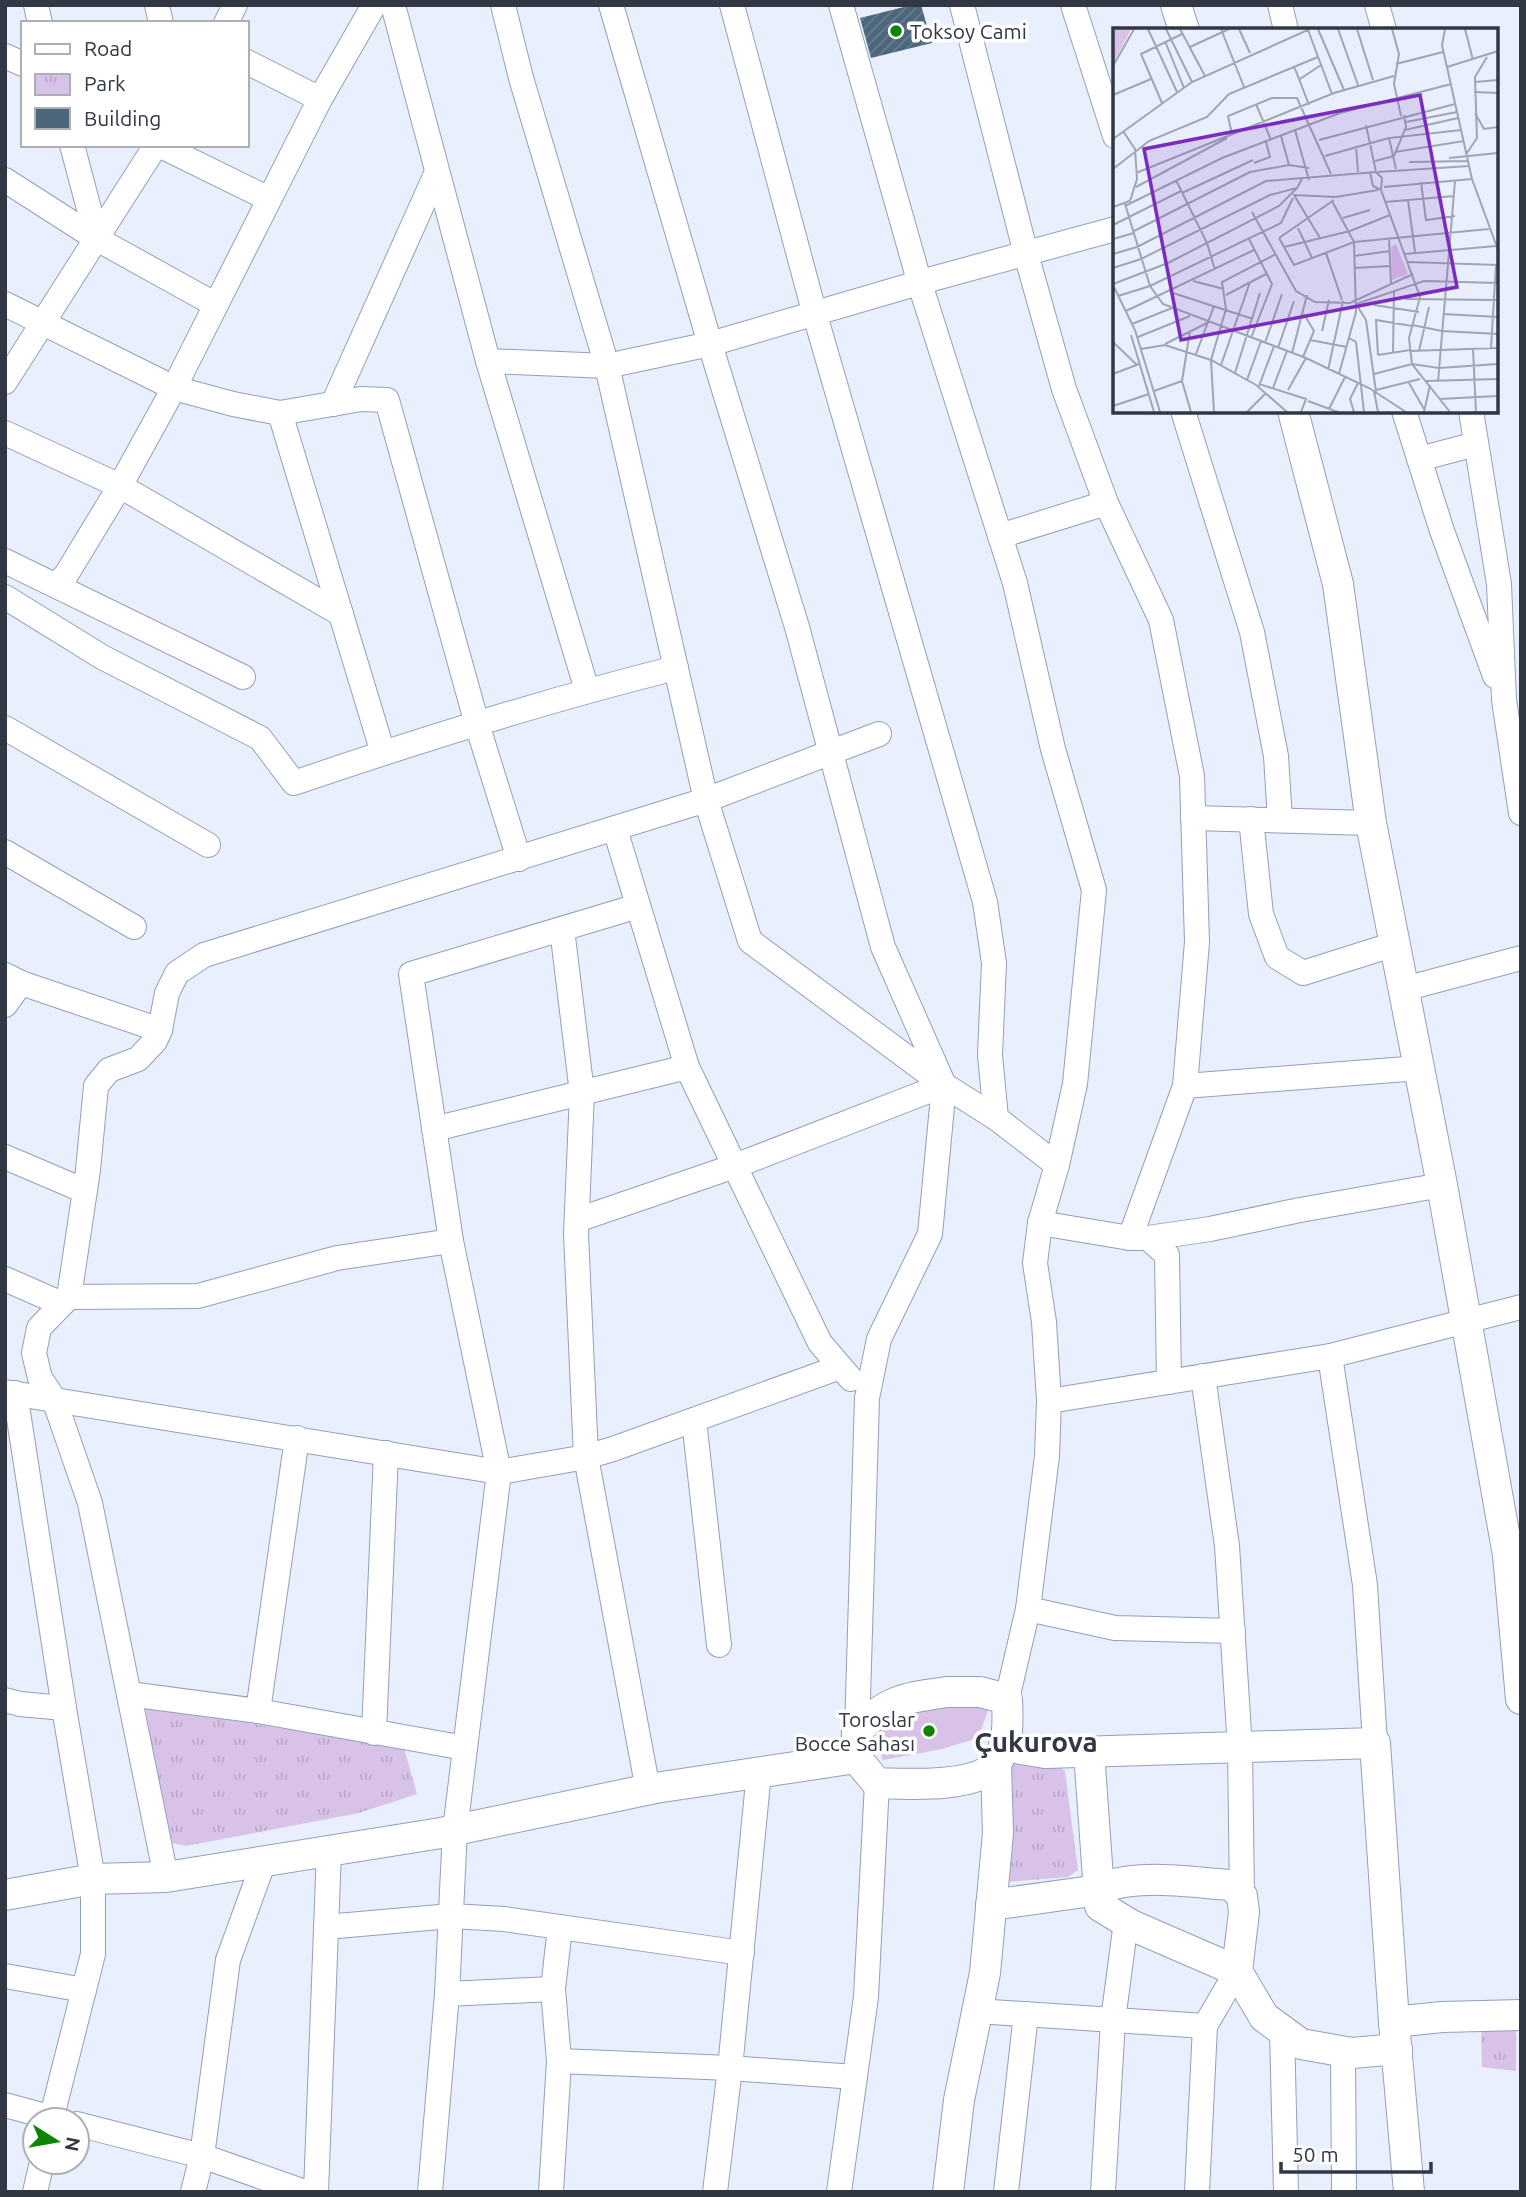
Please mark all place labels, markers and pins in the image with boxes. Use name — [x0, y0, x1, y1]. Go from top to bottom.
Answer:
place label: Toksoy Cami — [910, 19, 1027, 43]
marker: Toksoy Cami — [888, 23, 904, 39]
place label: Toroslar Bocce Sahası — [795, 1707, 915, 1755]
marker: Toroslar Bocce Sahası — [921, 1723, 937, 1739]

